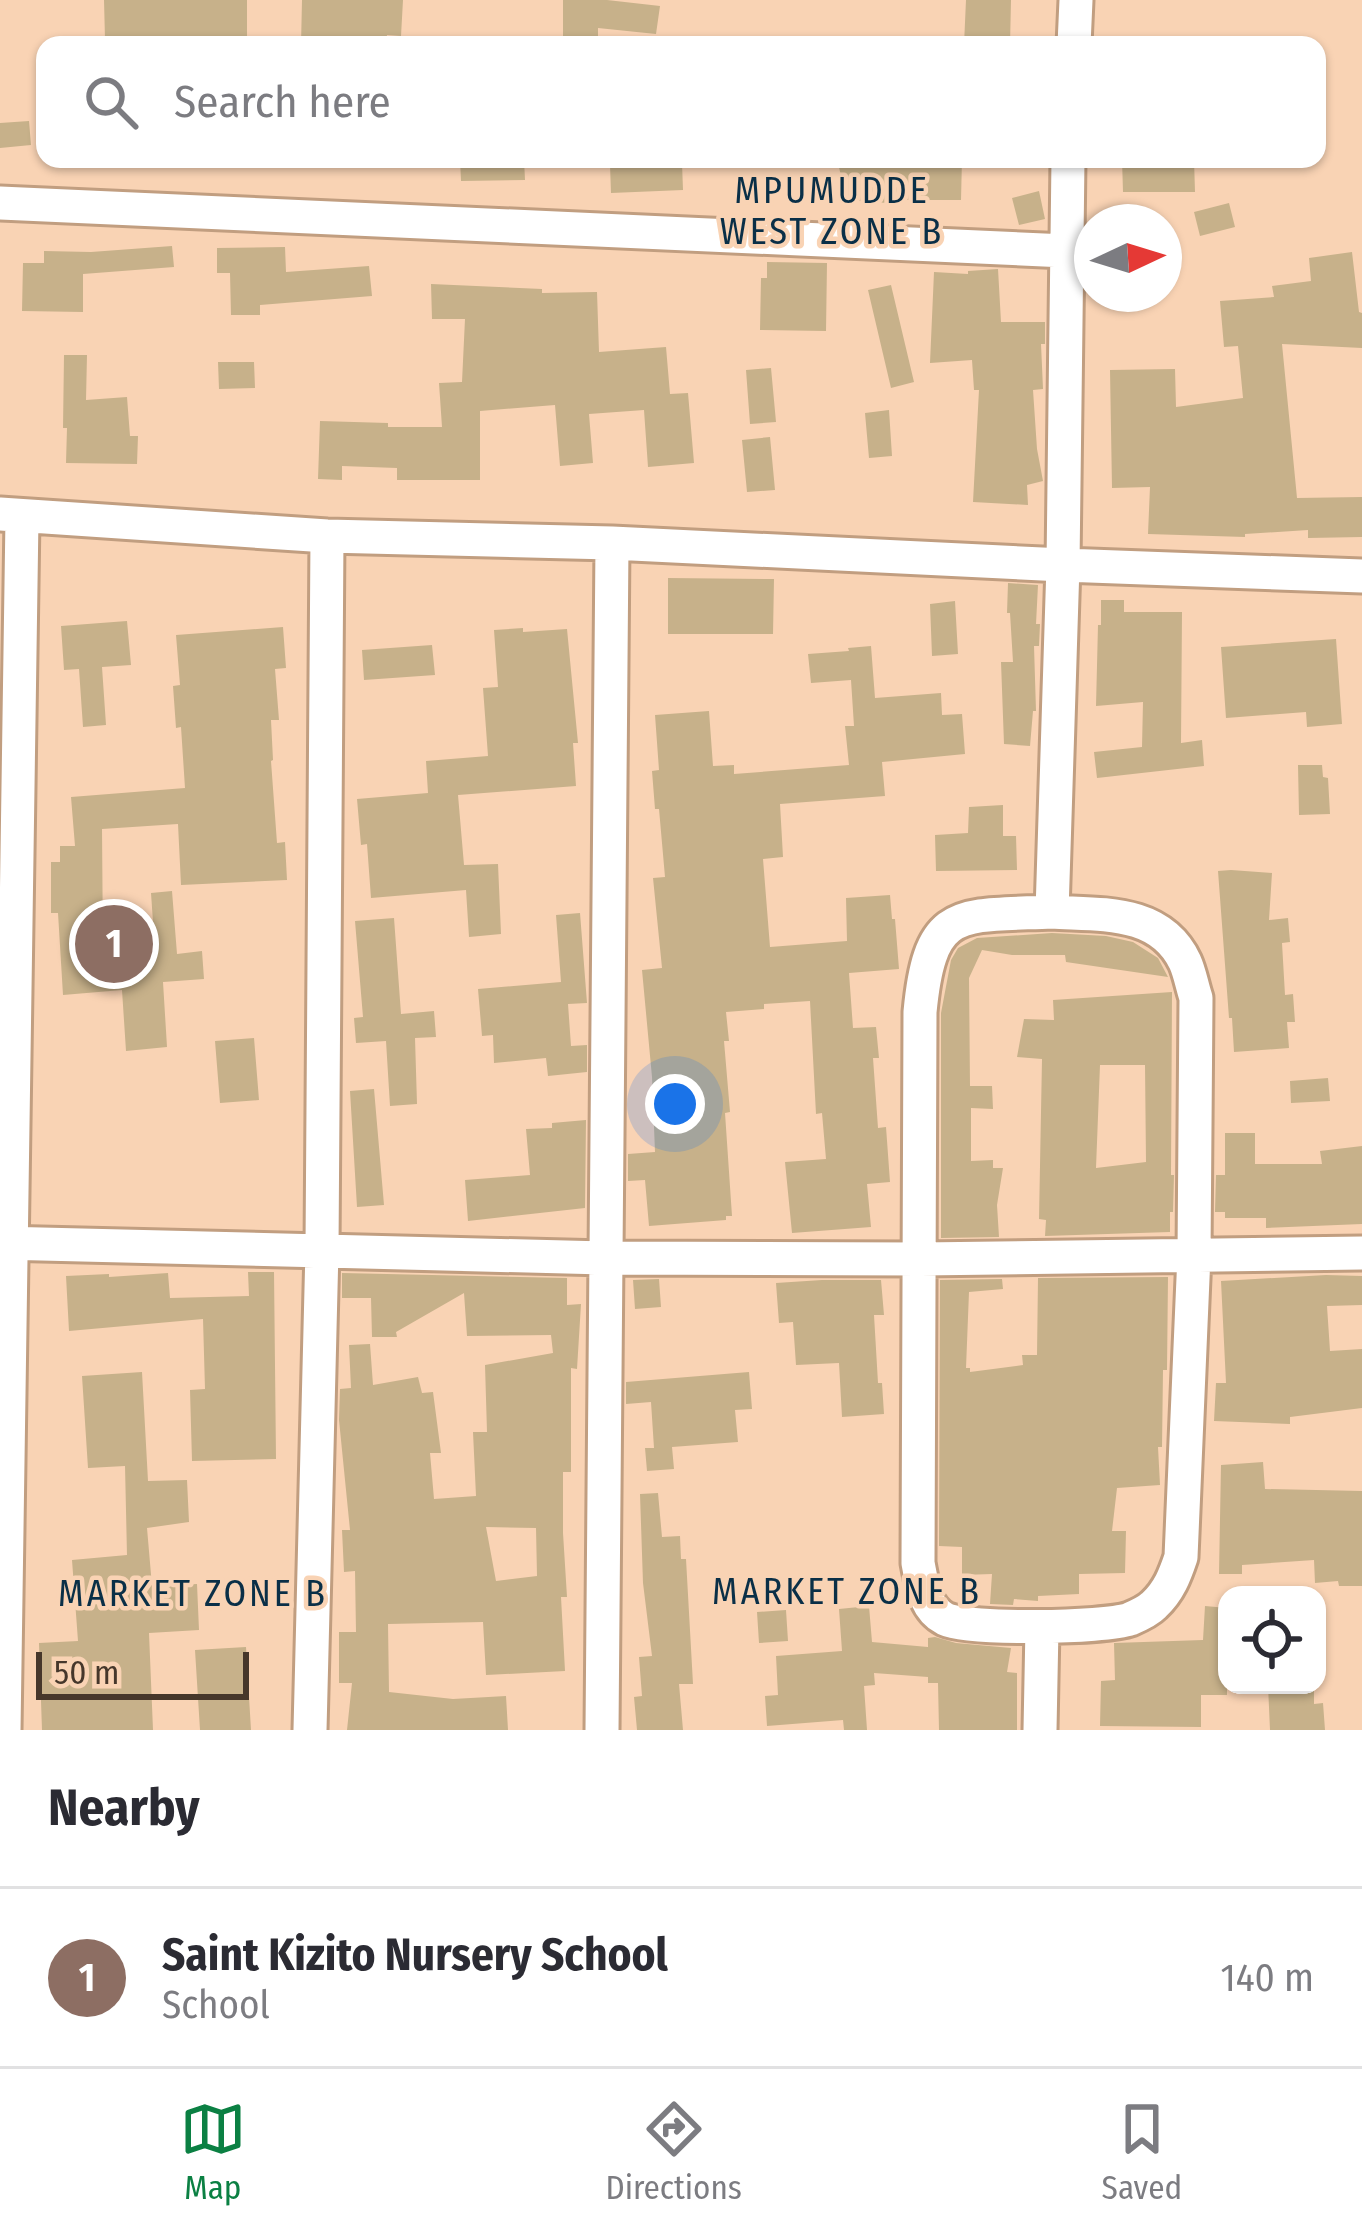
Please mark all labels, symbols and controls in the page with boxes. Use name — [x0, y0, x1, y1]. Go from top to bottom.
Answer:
search box — [36, 36, 1326, 168]
icon: search — [78, 69, 144, 135]
text: Search here — [174, 75, 391, 129]
district label: MPUMUDDE WEST ZONE B — [720, 169, 944, 254]
north arrow — [1074, 204, 1182, 312]
pin: 1 — [75, 899, 153, 989]
your location — [645, 1074, 705, 1134]
district label: MARKET ZONE B — [712, 1570, 982, 1614]
district label: MARKET ZONE B — [58, 1572, 328, 1616]
map controls — [1218, 1586, 1326, 1694]
button: locate — [1218, 1586, 1326, 1694]
scale bar — [36, 1646, 249, 1699]
text: 50 m — [54, 1653, 119, 1693]
text: Nearby — [48, 1777, 200, 1839]
text: Saint Kizito Nursery School — [162, 1928, 668, 1982]
text: 1 — [79, 1955, 95, 2001]
text: 140 m — [1220, 1955, 1314, 2001]
text: School — [162, 1982, 270, 2028]
tab: Map — [180, 2096, 246, 2208]
tab: Directions — [605, 2096, 742, 2208]
tab: Saved — [1102, 2096, 1182, 2208]

